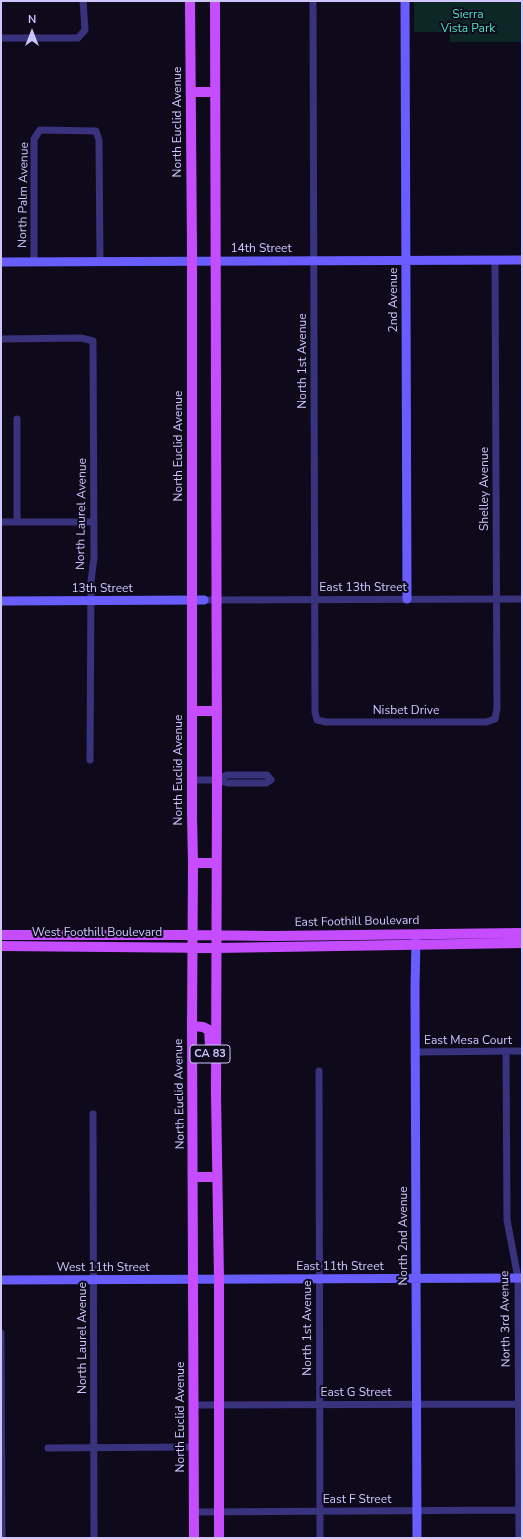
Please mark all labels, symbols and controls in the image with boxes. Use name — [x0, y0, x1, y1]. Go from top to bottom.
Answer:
park label: Sierra Vista Park — [441, 8, 495, 36]
north arrow — [12, 12, 52, 52]
text: N — [28, 12, 36, 27]
street label: North Euclid Avenue — [171, 67, 185, 177]
street label: North Palm Avenue — [16, 142, 32, 248]
street label: 14th Street — [230, 242, 292, 256]
street label: 2nd Avenue — [387, 268, 401, 332]
street label: North 1st Avenue — [296, 313, 310, 409]
street label: North Euclid Avenue — [172, 391, 186, 501]
street label: Shelley Avenue — [478, 447, 492, 531]
street label: North Laurel Avenue — [74, 458, 90, 570]
street label: East 13th Street — [319, 581, 407, 595]
street label: 13th Street — [71, 582, 133, 596]
street label: Nisbet Drive — [373, 704, 439, 718]
street label: North Euclid Avenue — [172, 715, 186, 825]
street label: East Foothill Boulevard — [294, 914, 420, 930]
street label: West Foothill Boulevard — [32, 926, 162, 940]
street label: East Mesa Court — [424, 1034, 512, 1048]
street label: North Euclid Avenue — [172, 1038, 188, 1150]
road number: CA 83 — [190, 1045, 230, 1063]
street label: North 2nd Avenue — [397, 1186, 411, 1286]
street label: East 11th Street — [296, 1260, 384, 1274]
street label: West 11th Street — [56, 1261, 150, 1275]
street label: North 3rd Avenue — [498, 1271, 514, 1367]
street label: North 1st Avenue — [301, 1280, 315, 1376]
street label: North Laurel Avenue — [76, 1282, 90, 1394]
street label: North Euclid Avenue — [174, 1362, 188, 1472]
street label: East G Street — [321, 1386, 391, 1400]
street label: East F Street — [323, 1493, 391, 1507]

